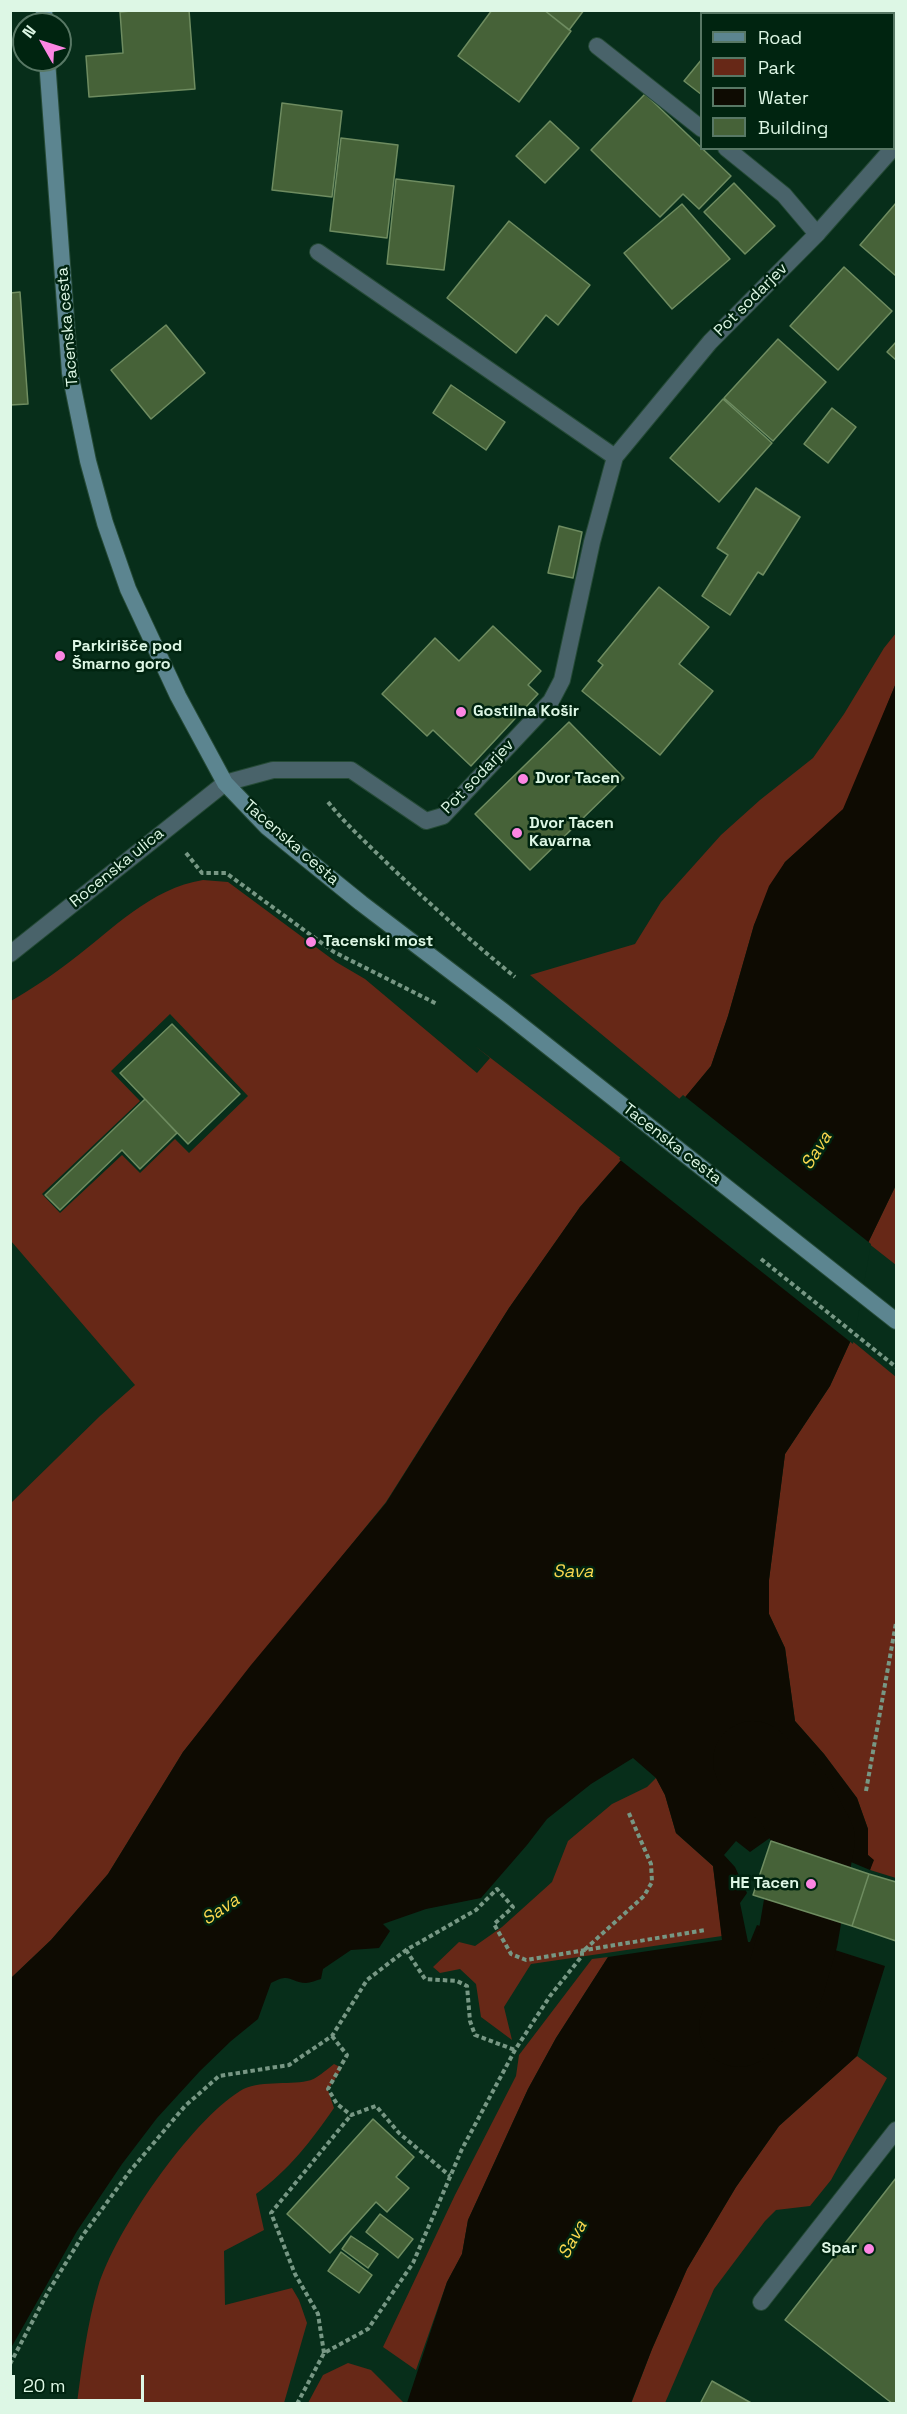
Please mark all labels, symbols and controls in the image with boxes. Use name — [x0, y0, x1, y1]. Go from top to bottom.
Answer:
north arrow — [12, 12, 72, 72]
legend — [700, 12, 895, 150]
text: N — [18, 21, 41, 42]
text: Road — [758, 26, 802, 49]
text: Park — [758, 56, 795, 79]
text: Water — [758, 86, 809, 109]
text: Building — [758, 116, 828, 139]
street label: Pot sodarjev — [710, 259, 792, 341]
street label: Tacenska cesta — [53, 266, 83, 388]
place label: Parkirišče pod Šmarno goro — [72, 637, 182, 675]
marker: Parkirišče pod Šmarno goro — [53, 649, 67, 663]
place label: Gostilna Košir — [473, 702, 579, 722]
marker: Gostilna Košir — [454, 705, 468, 719]
street label: Pot sodarjev — [438, 736, 518, 818]
place label: Dvor Tacen — [535, 769, 620, 789]
marker: Dvor Tacen — [516, 772, 530, 786]
street label: Tacenska cesta — [239, 796, 343, 890]
place label: Dvor Tacen Kavarna — [529, 814, 614, 852]
street label: Rocenska ulica — [66, 824, 168, 912]
marker: Dvor Tacen Kavarna — [510, 826, 524, 840]
place label: Tacenski most — [323, 932, 433, 952]
marker: Tacenski most — [304, 935, 318, 949]
street label: Tacenska cesta — [619, 1100, 725, 1188]
water label: Sava — [797, 1128, 837, 1174]
water label: Sava — [553, 1561, 593, 1583]
place label: HE Tacen — [730, 1874, 799, 1894]
marker: HE Tacen — [804, 1877, 818, 1891]
water label: Sava — [198, 1890, 244, 1930]
water label: Sava — [554, 2217, 592, 2263]
place label: Spar — [822, 2239, 857, 2259]
marker: Spar — [862, 2242, 876, 2256]
scale bar — [15, 2363, 147, 2401]
text: 20 m — [23, 2374, 66, 2397]

